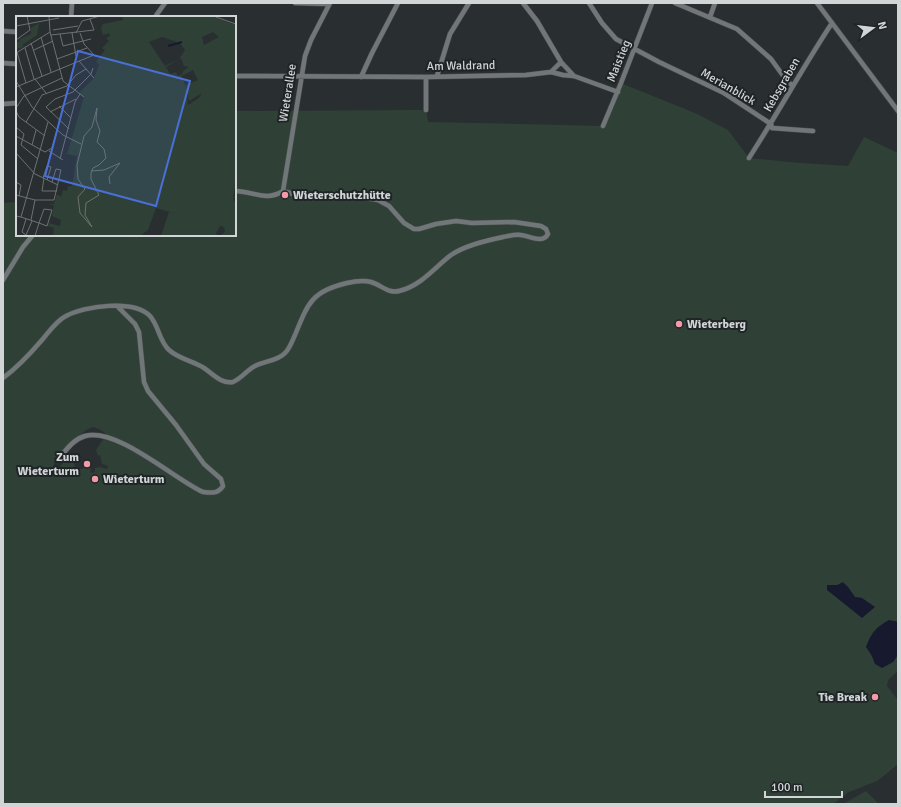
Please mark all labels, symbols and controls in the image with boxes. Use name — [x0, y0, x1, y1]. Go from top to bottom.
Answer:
north arrow — [853, 8, 893, 48]
inset map — [16, 16, 236, 236]
text: N — [875, 20, 889, 31]
street label: Maistieg — [604, 38, 634, 84]
street label: Kebsgraben — [760, 55, 804, 115]
street label: Am Waldrand — [427, 58, 495, 74]
street label: Wieterallee — [276, 63, 300, 123]
street label: Merianblick — [698, 65, 758, 109]
place label: Wieterschutzhütte — [293, 188, 391, 203]
marker: Wieterschutzhütte — [280, 190, 290, 200]
place label: Wieterberg — [687, 317, 747, 332]
marker: Wieterberg — [674, 319, 684, 329]
place label: Zum Wieterturm — [17, 450, 79, 479]
marker: Zum Wieterturm — [82, 459, 92, 469]
place label: Wieterturm — [103, 472, 165, 487]
marker: Wieterturm — [90, 474, 100, 484]
place label: Tie Break — [818, 690, 868, 705]
marker: Tie Break — [870, 692, 880, 702]
scale bar — [765, 773, 842, 799]
text: 100 m — [771, 780, 803, 795]

